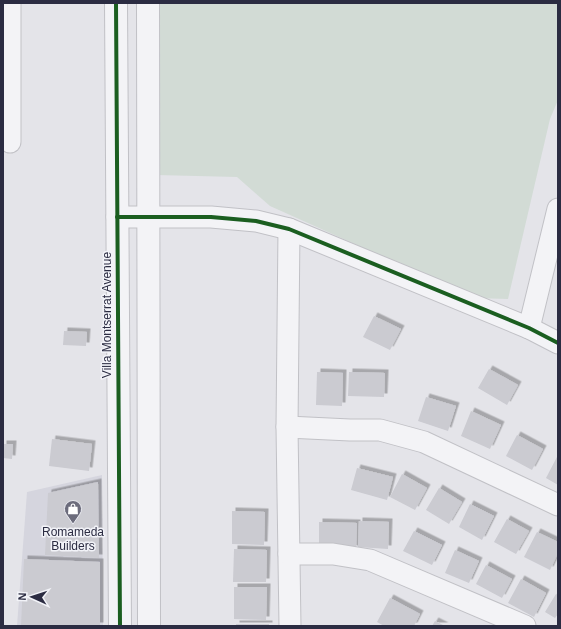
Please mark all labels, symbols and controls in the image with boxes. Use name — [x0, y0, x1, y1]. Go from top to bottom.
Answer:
street label: Villa Montserrat Avenue — [100, 252, 114, 378]
shop icon: Romameda Builders — [63, 499, 83, 524]
place label: Romameda Builders — [42, 525, 104, 553]
north arrow — [12, 577, 52, 617]
text: N — [16, 592, 28, 601]

